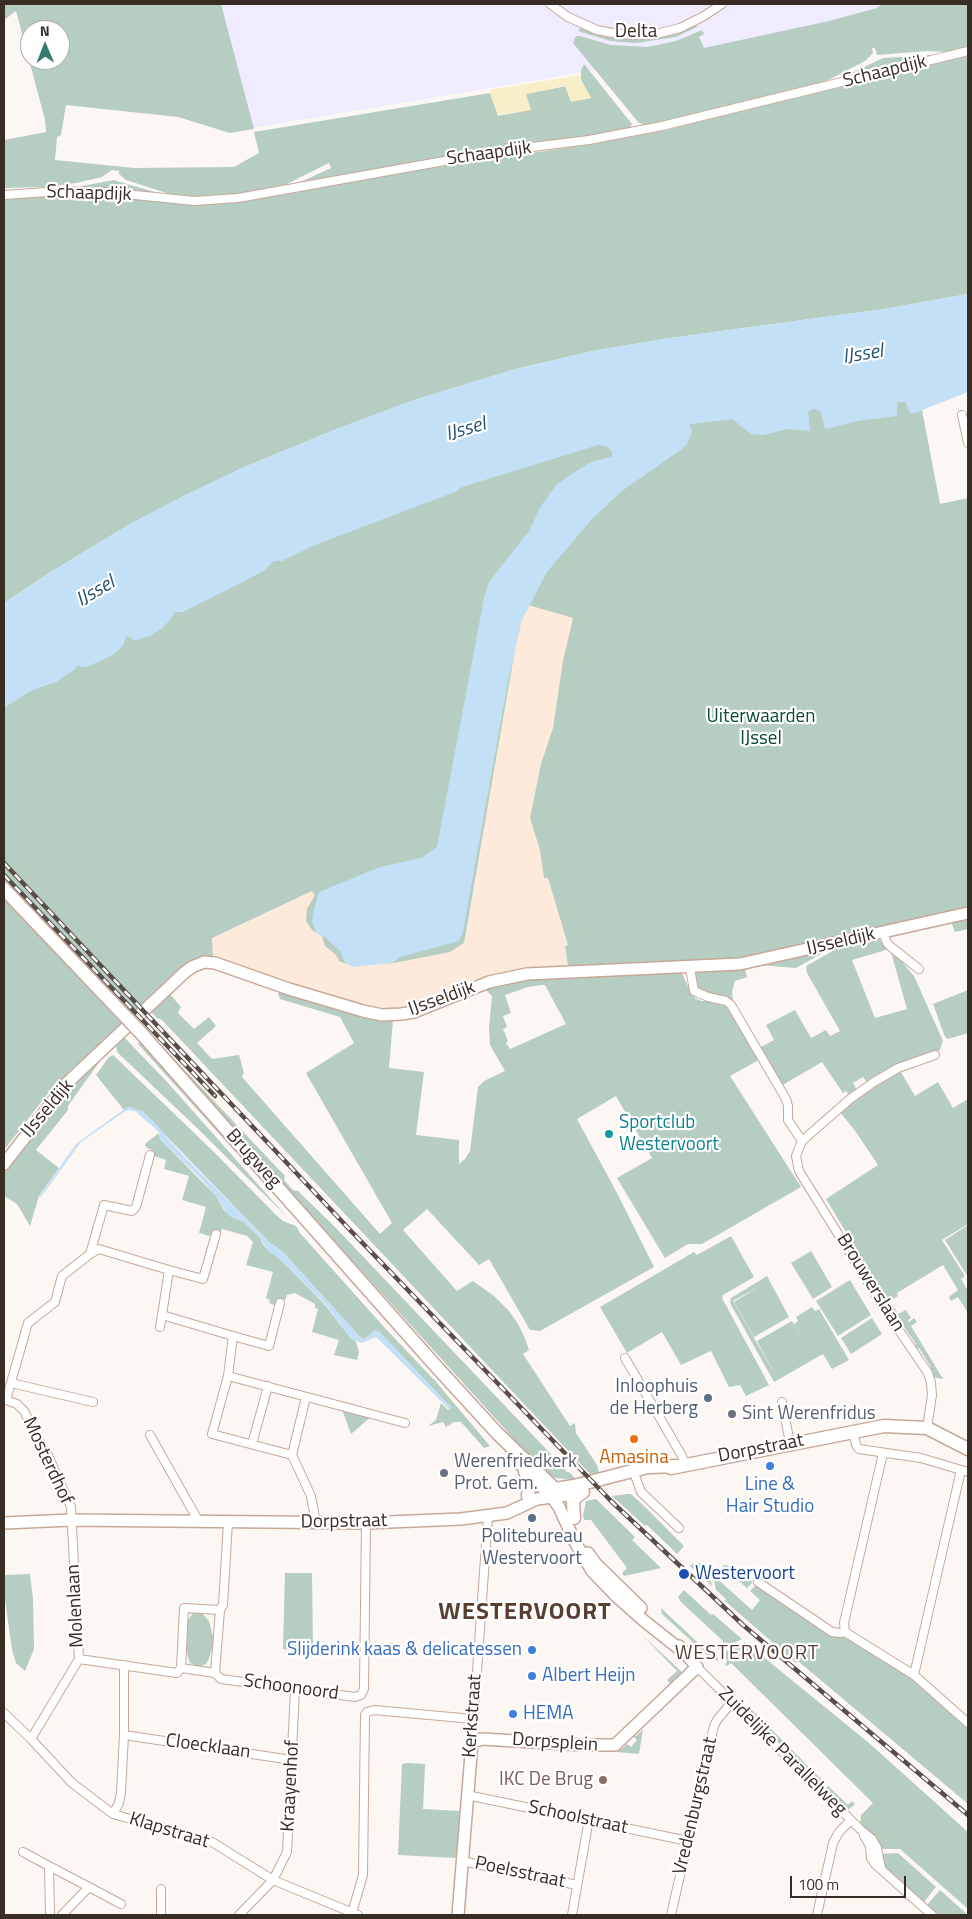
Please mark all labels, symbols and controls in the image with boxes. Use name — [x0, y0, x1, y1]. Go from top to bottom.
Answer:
north arrow — [20, 20, 70, 70]
text: N — [40, 20, 50, 41]
street label: Delta — [615, 21, 657, 43]
street label: Schaapdijk — [841, 51, 929, 93]
street label: Schaapdijk — [445, 137, 533, 171]
street label: Schaapdijk — [46, 181, 132, 207]
water label: IJssel — [841, 340, 885, 370]
water label: IJssel — [443, 413, 489, 447]
water label: IJssel — [72, 571, 120, 613]
park label: Uiterwaarden IJssel — [707, 706, 815, 750]
street label: IJsseldijk — [805, 923, 877, 961]
street label: IJsseldijk — [406, 976, 478, 1022]
street label: IJsseldijk — [17, 1075, 79, 1143]
place label: Sportclub Westervoort — [619, 1112, 719, 1156]
street label: Brugweg — [220, 1125, 286, 1193]
marker: Sportclub Westervoort — [603, 1128, 615, 1140]
street label: Brouwerslaan — [831, 1230, 909, 1336]
place label: Inloophuis de Herberg — [609, 1376, 698, 1420]
marker: Inloophuis de Herberg — [702, 1392, 714, 1404]
place label: Sint Werenfridus — [742, 1403, 876, 1425]
marker: Sint Werenfridus — [726, 1408, 738, 1420]
street label: Mosterdhof — [17, 1414, 77, 1508]
street label: Dorpstraat — [716, 1430, 806, 1468]
marker: Amasina — [628, 1433, 640, 1445]
place label: Amasina — [599, 1447, 669, 1469]
place label: Werenfriedkerk Prot. Gem. — [454, 1451, 577, 1495]
marker: Line & Hair Studio — [764, 1460, 776, 1472]
marker: Werenfriedkerk Prot. Gem. — [438, 1467, 450, 1479]
place label: Line & Hair Studio — [726, 1474, 814, 1518]
street label: Dorpstraat — [300, 1510, 388, 1534]
marker: Politebureau Westervoort — [526, 1512, 538, 1524]
place label: Politebureau Westervoort — [481, 1526, 583, 1570]
place label: Westervoort — [695, 1563, 795, 1585]
street label: Molenlaan — [62, 1564, 90, 1648]
marker: Westervoort — [677, 1567, 691, 1581]
district label: WESTERVOORT — [437, 1599, 613, 1627]
place label: Slijderink kaas & delicatessen — [287, 1639, 522, 1661]
district label: WESTERVOORT — [673, 1642, 821, 1666]
marker: Slijderink kaas & delicatessen — [526, 1644, 538, 1656]
place label: Albert Heijn — [542, 1665, 636, 1687]
street label: Schoonoord — [242, 1670, 340, 1706]
marker: Albert Heijn — [526, 1670, 538, 1682]
street label: Kerkstraat — [459, 1674, 487, 1758]
street label: Zuidelijke Parallelweg — [713, 1683, 851, 1821]
place label: HEMA — [523, 1703, 574, 1725]
marker: HEMA — [507, 1708, 519, 1720]
street label: Dorpsplein — [511, 1729, 599, 1757]
street label: Cloecklaan — [164, 1730, 252, 1764]
street label: Vredenburgstraat — [669, 1735, 723, 1877]
street label: Kraayenhof — [277, 1740, 305, 1832]
place label: IKC De Brug — [499, 1769, 593, 1791]
marker: IKC De Brug — [597, 1774, 609, 1786]
street label: Schoolstraat — [526, 1796, 630, 1840]
street label: Klapstraat — [126, 1808, 212, 1854]
street label: Poelsstraat — [473, 1852, 567, 1894]
scale bar — [792, 1866, 908, 1898]
text: 100 m — [798, 1873, 839, 1896]

